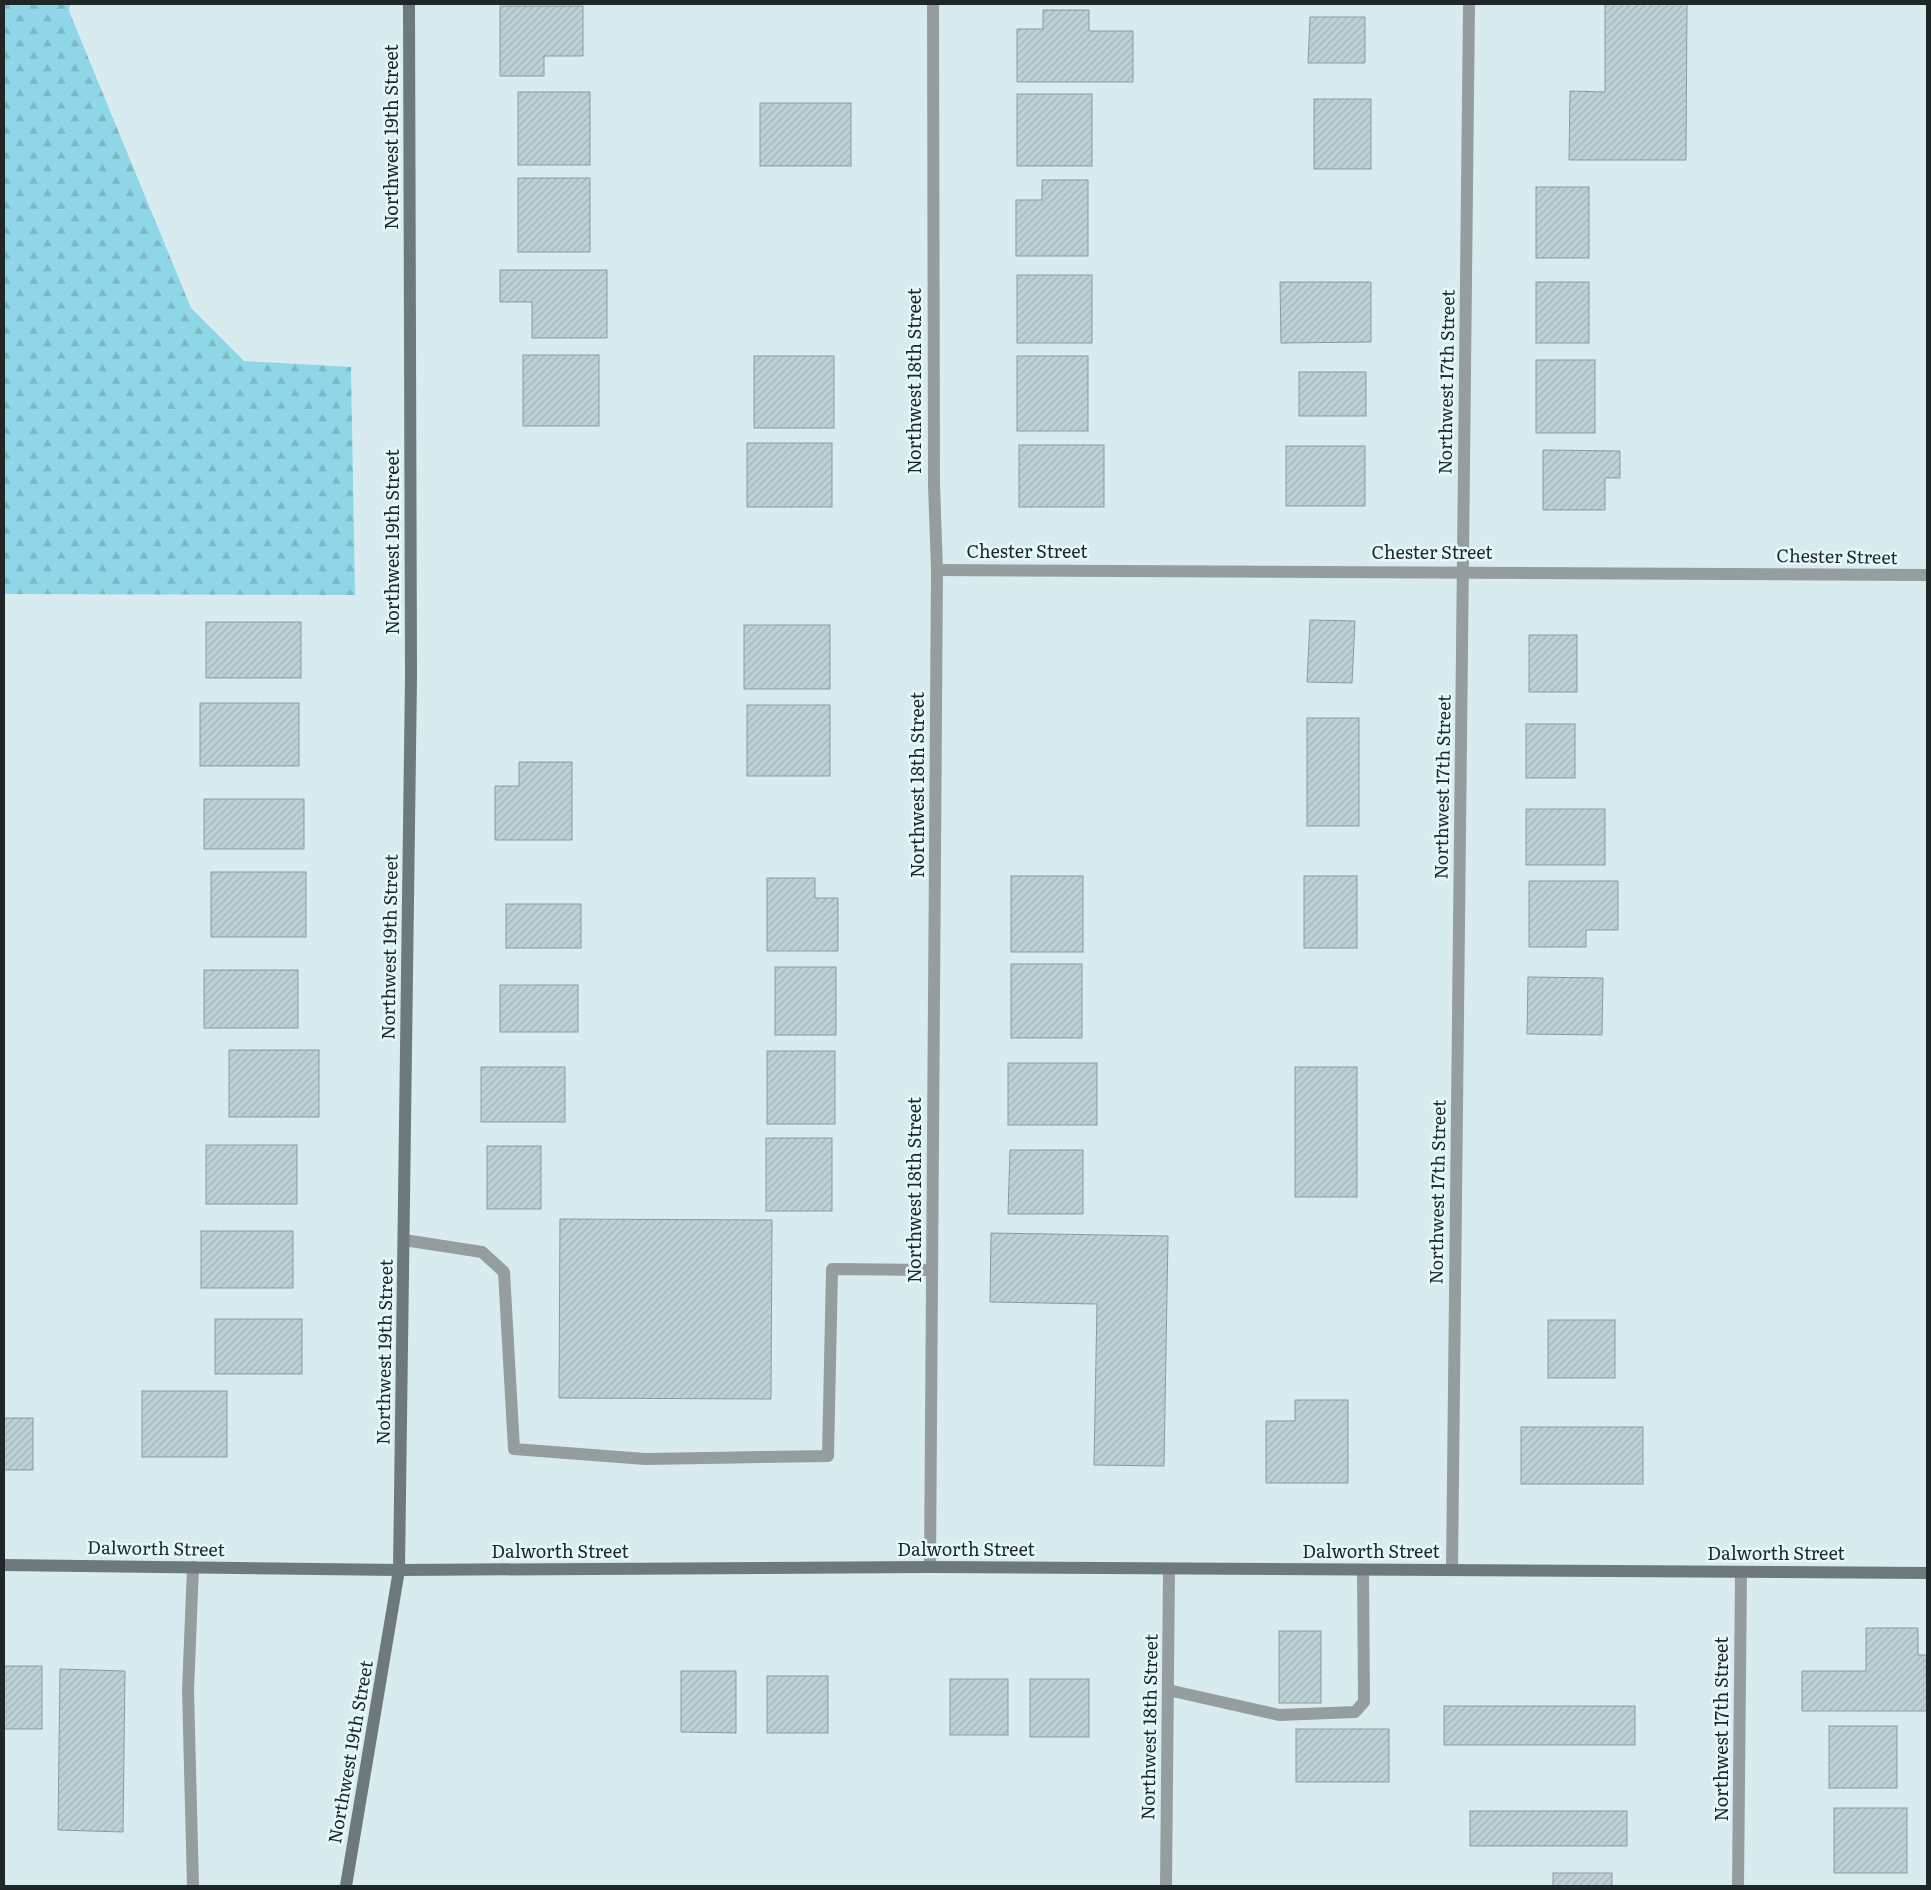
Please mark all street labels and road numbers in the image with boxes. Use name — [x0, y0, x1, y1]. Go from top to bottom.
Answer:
street label: Northwest 19th Street — [377, 43, 404, 230]
street label: Northwest 18th Street — [900, 287, 927, 474]
street label: Northwest 17th Street — [1430, 289, 1461, 475]
street label: Northwest 19th Street — [378, 448, 405, 635]
street label: Chester Street — [966, 537, 1088, 564]
street label: Chester Street — [1371, 538, 1493, 565]
street label: Chester Street — [1776, 541, 1899, 570]
street label: Northwest 18th Street — [903, 691, 930, 878]
street label: Northwest 17th Street — [1426, 694, 1457, 880]
street label: Northwest 19th Street — [373, 853, 404, 1040]
street label: Northwest 18th Street — [900, 1096, 927, 1283]
street label: Northwest 17th Street — [1421, 1099, 1452, 1285]
street label: Northwest 19th Street — [368, 1258, 399, 1445]
street label: Dalworth Street — [87, 1533, 226, 1562]
street label: Dalworth Street — [897, 1535, 1036, 1562]
street label: Dalworth Street — [491, 1537, 630, 1564]
street label: Dalworth Street — [1302, 1537, 1441, 1564]
street label: Dalworth Street — [1707, 1539, 1846, 1566]
street label: Northwest 18th Street — [1133, 1633, 1164, 1820]
street label: Northwest 17th Street — [1707, 1636, 1734, 1821]
street label: Northwest 19th Street — [320, 1657, 379, 1846]

